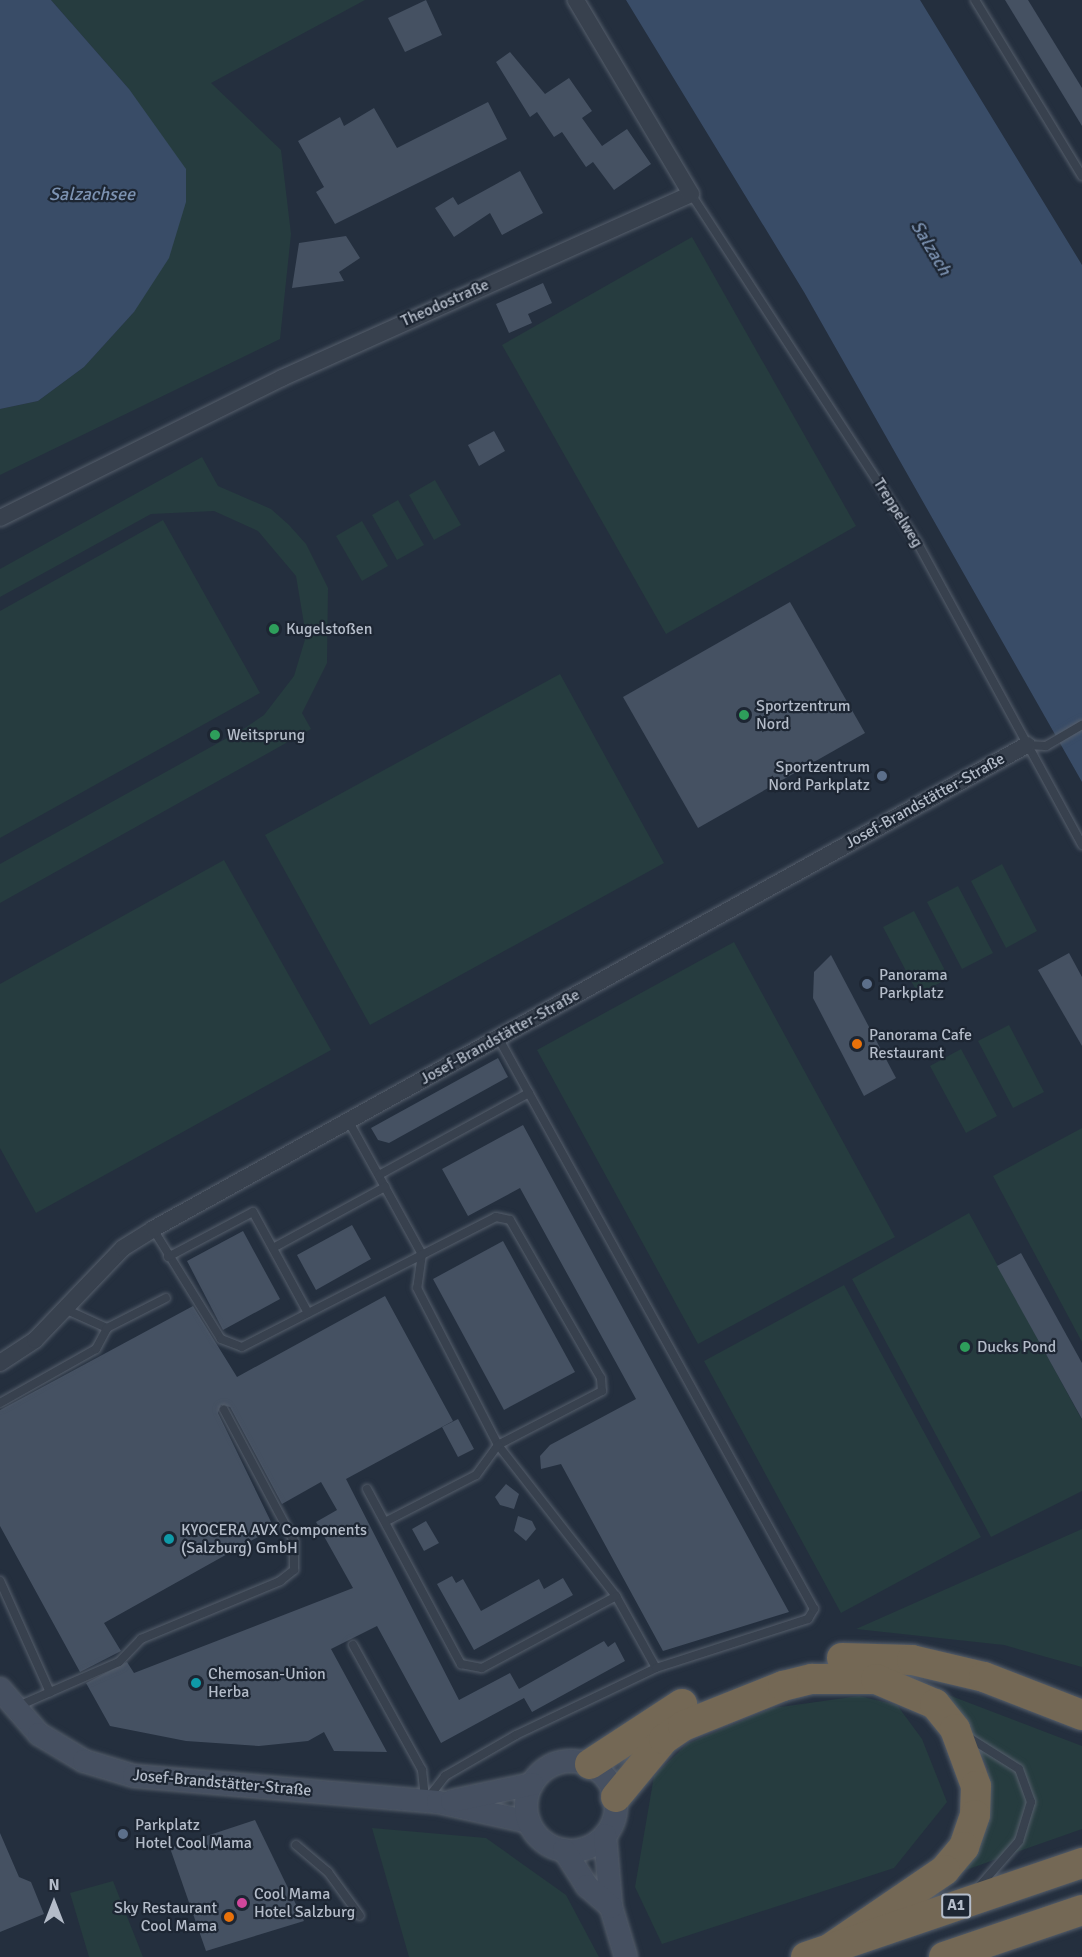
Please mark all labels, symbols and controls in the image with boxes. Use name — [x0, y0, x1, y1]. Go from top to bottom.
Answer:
water label: Salzachsee — [49, 183, 135, 205]
water label: Salzach — [906, 217, 956, 279]
street label: Theodostraße — [398, 275, 492, 331]
street label: Treppelweg — [869, 475, 927, 551]
place label: Kugelstoßen — [286, 619, 373, 639]
marker: Kugelstoßen — [267, 622, 281, 636]
place label: Sportzentrum Nord — [756, 696, 850, 734]
marker: Sportzentrum Nord — [737, 708, 751, 722]
place label: Weitsprung — [227, 725, 305, 745]
marker: Weitsprung — [208, 728, 222, 742]
street label: Josef-Brandstätter-Straße — [842, 749, 1008, 853]
place label: Sportzentrum Nord Parkplatz — [768, 757, 870, 795]
marker: Sportzentrum Nord Parkplatz — [875, 769, 889, 783]
place label: Panorama Parkplatz — [879, 965, 948, 1003]
marker: Panorama Parkplatz — [860, 977, 874, 991]
street label: Josef-Brandstätter-Straße — [417, 985, 583, 1089]
place label: Panorama Cafe Restaurant — [869, 1025, 972, 1063]
marker: Panorama Cafe Restaurant — [850, 1037, 864, 1051]
place label: Ducks Pond — [977, 1337, 1056, 1357]
marker: Ducks Pond — [958, 1340, 972, 1354]
place label: KYOCERA AVX Components (Salzburg) GmbH — [181, 1520, 367, 1558]
marker: KYOCERA AVX Components (Salzburg) GmbH — [162, 1532, 176, 1546]
place label: Chemosan-Union Herba — [208, 1664, 326, 1702]
marker: Chemosan-Union Herba — [189, 1676, 203, 1690]
street label: Josef-Brandstätter-Straße — [132, 1766, 312, 1800]
place label: Parkplatz Hotel Cool Mama — [135, 1815, 252, 1853]
marker: Parkplatz Hotel Cool Mama — [116, 1827, 130, 1841]
north arrow — [24, 1873, 84, 1933]
text: N — [48, 1875, 60, 1895]
place label: Cool Mama Hotel Salzburg — [254, 1884, 355, 1922]
road number: A1 — [941, 1894, 971, 1918]
marker: Cool Mama Hotel Salzburg — [235, 1896, 249, 1910]
place label: Sky Restaurant Cool Mama — [114, 1898, 217, 1936]
marker: Sky Restaurant Cool Mama — [222, 1910, 236, 1924]

